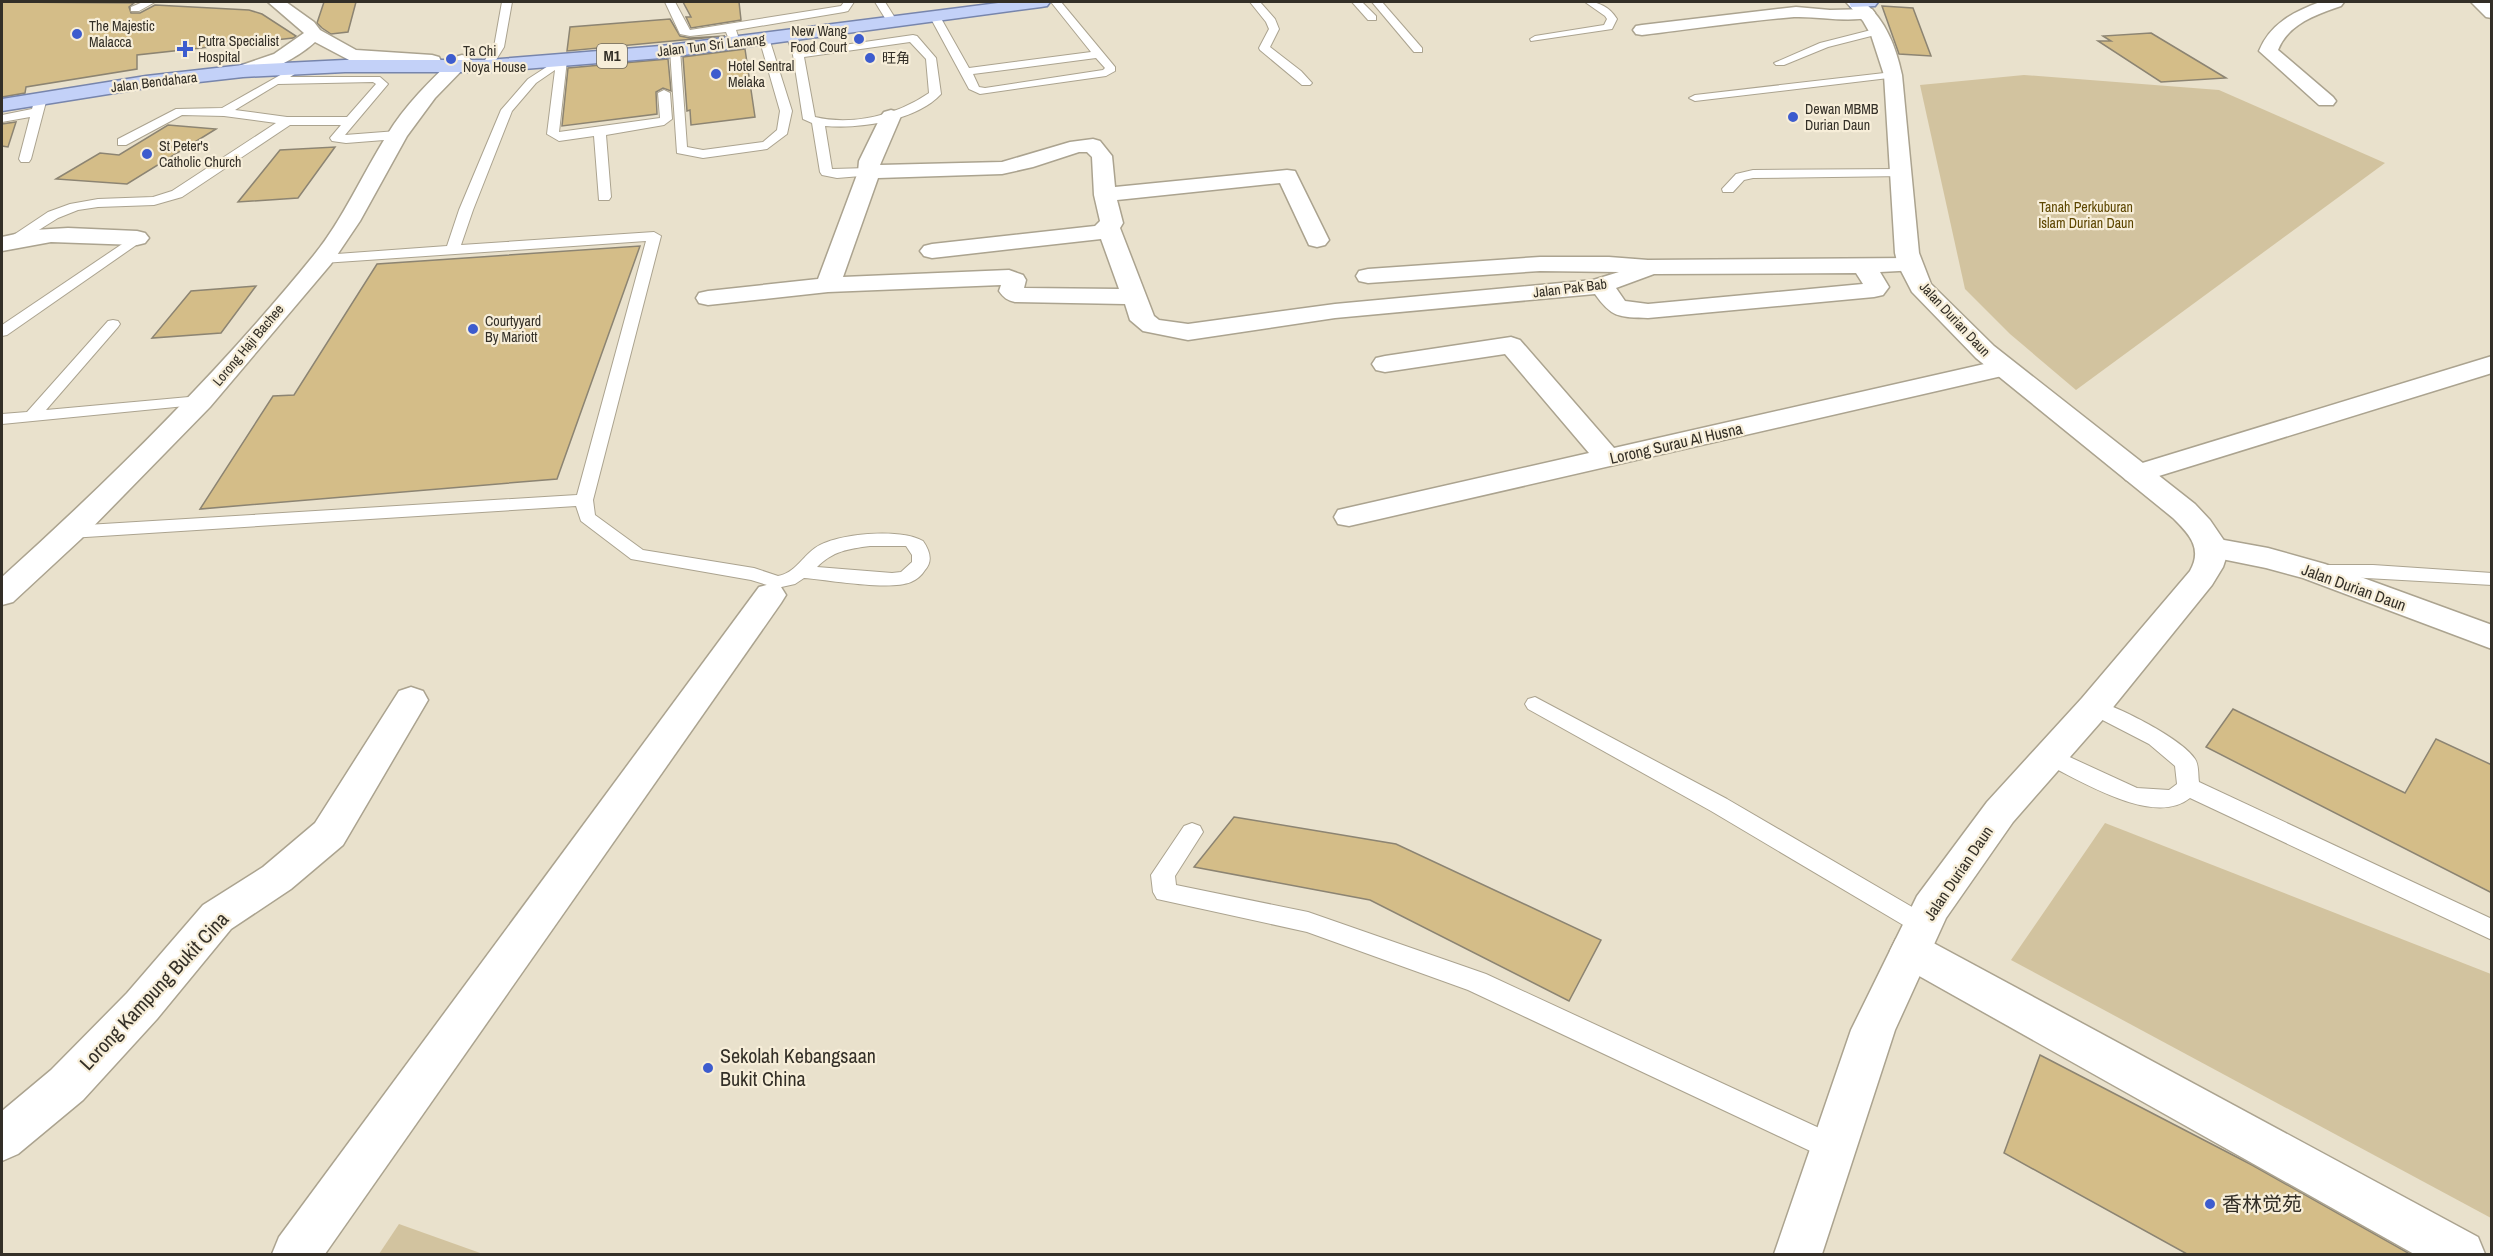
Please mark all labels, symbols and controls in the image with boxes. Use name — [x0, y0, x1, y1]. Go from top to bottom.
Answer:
place label: The Majestic Malacca — [89, 17, 155, 51]
place label: New Wang Food Court — [790, 22, 848, 56]
marker: The Majestic Malacca — [70, 27, 84, 41]
street label: Jalan Tun Sri Lanang — [656, 29, 767, 61]
place label: Putra Specialist Hospital — [198, 32, 279, 66]
marker: New Wang Food Court — [852, 32, 866, 46]
marker: Putra Specialist Hospital — [176, 40, 194, 58]
place label: Ta Chi Noya House — [463, 42, 526, 76]
road number: M1 — [597, 44, 627, 68]
place label: 旺角 — [882, 49, 910, 67]
marker: 旺角 — [863, 51, 877, 65]
marker: Ta Chi Noya House — [444, 52, 458, 66]
place label: Hotel Sentral Melaka — [728, 57, 794, 91]
marker: Hotel Sentral Melaka — [709, 67, 723, 81]
street label: Jalan Bendahara — [110, 68, 199, 96]
place label: Dewan MBMB Durian Daun — [1805, 100, 1879, 134]
marker: Dewan MBMB Durian Daun — [1786, 110, 1800, 124]
place label: St Peter's Catholic Church — [159, 137, 241, 171]
marker: St Peter's Catholic Church — [140, 147, 154, 161]
park label: Tanah Perkuburan Islam Durian Daun — [2038, 198, 2134, 232]
street label: Jalan Pak Bab — [1532, 275, 1608, 301]
street label: Jalan Durian Daun — [1916, 278, 1994, 360]
street label: Lorong Haji Bachee — [208, 300, 288, 390]
place label: Courtyyard By Mariott — [485, 312, 541, 346]
marker: Courtyyard By Mariott — [466, 322, 480, 336]
street label: Lorong Surau Al Husna — [1607, 417, 1745, 469]
street label: Jalan Durian Daun — [2299, 558, 2409, 616]
street label: Jalan Durian Daun — [1918, 821, 1998, 925]
street label: Lorong Kampung Bukit Cina — [73, 906, 234, 1076]
place label: Sekolah Kebangsaan Bukit China — [720, 1042, 876, 1092]
marker: Sekolah Kebangsaan Bukit China — [701, 1061, 715, 1075]
place label: 香林觉苑 — [2222, 1190, 2302, 1217]
marker: 香林觉苑 — [2203, 1197, 2217, 1211]

